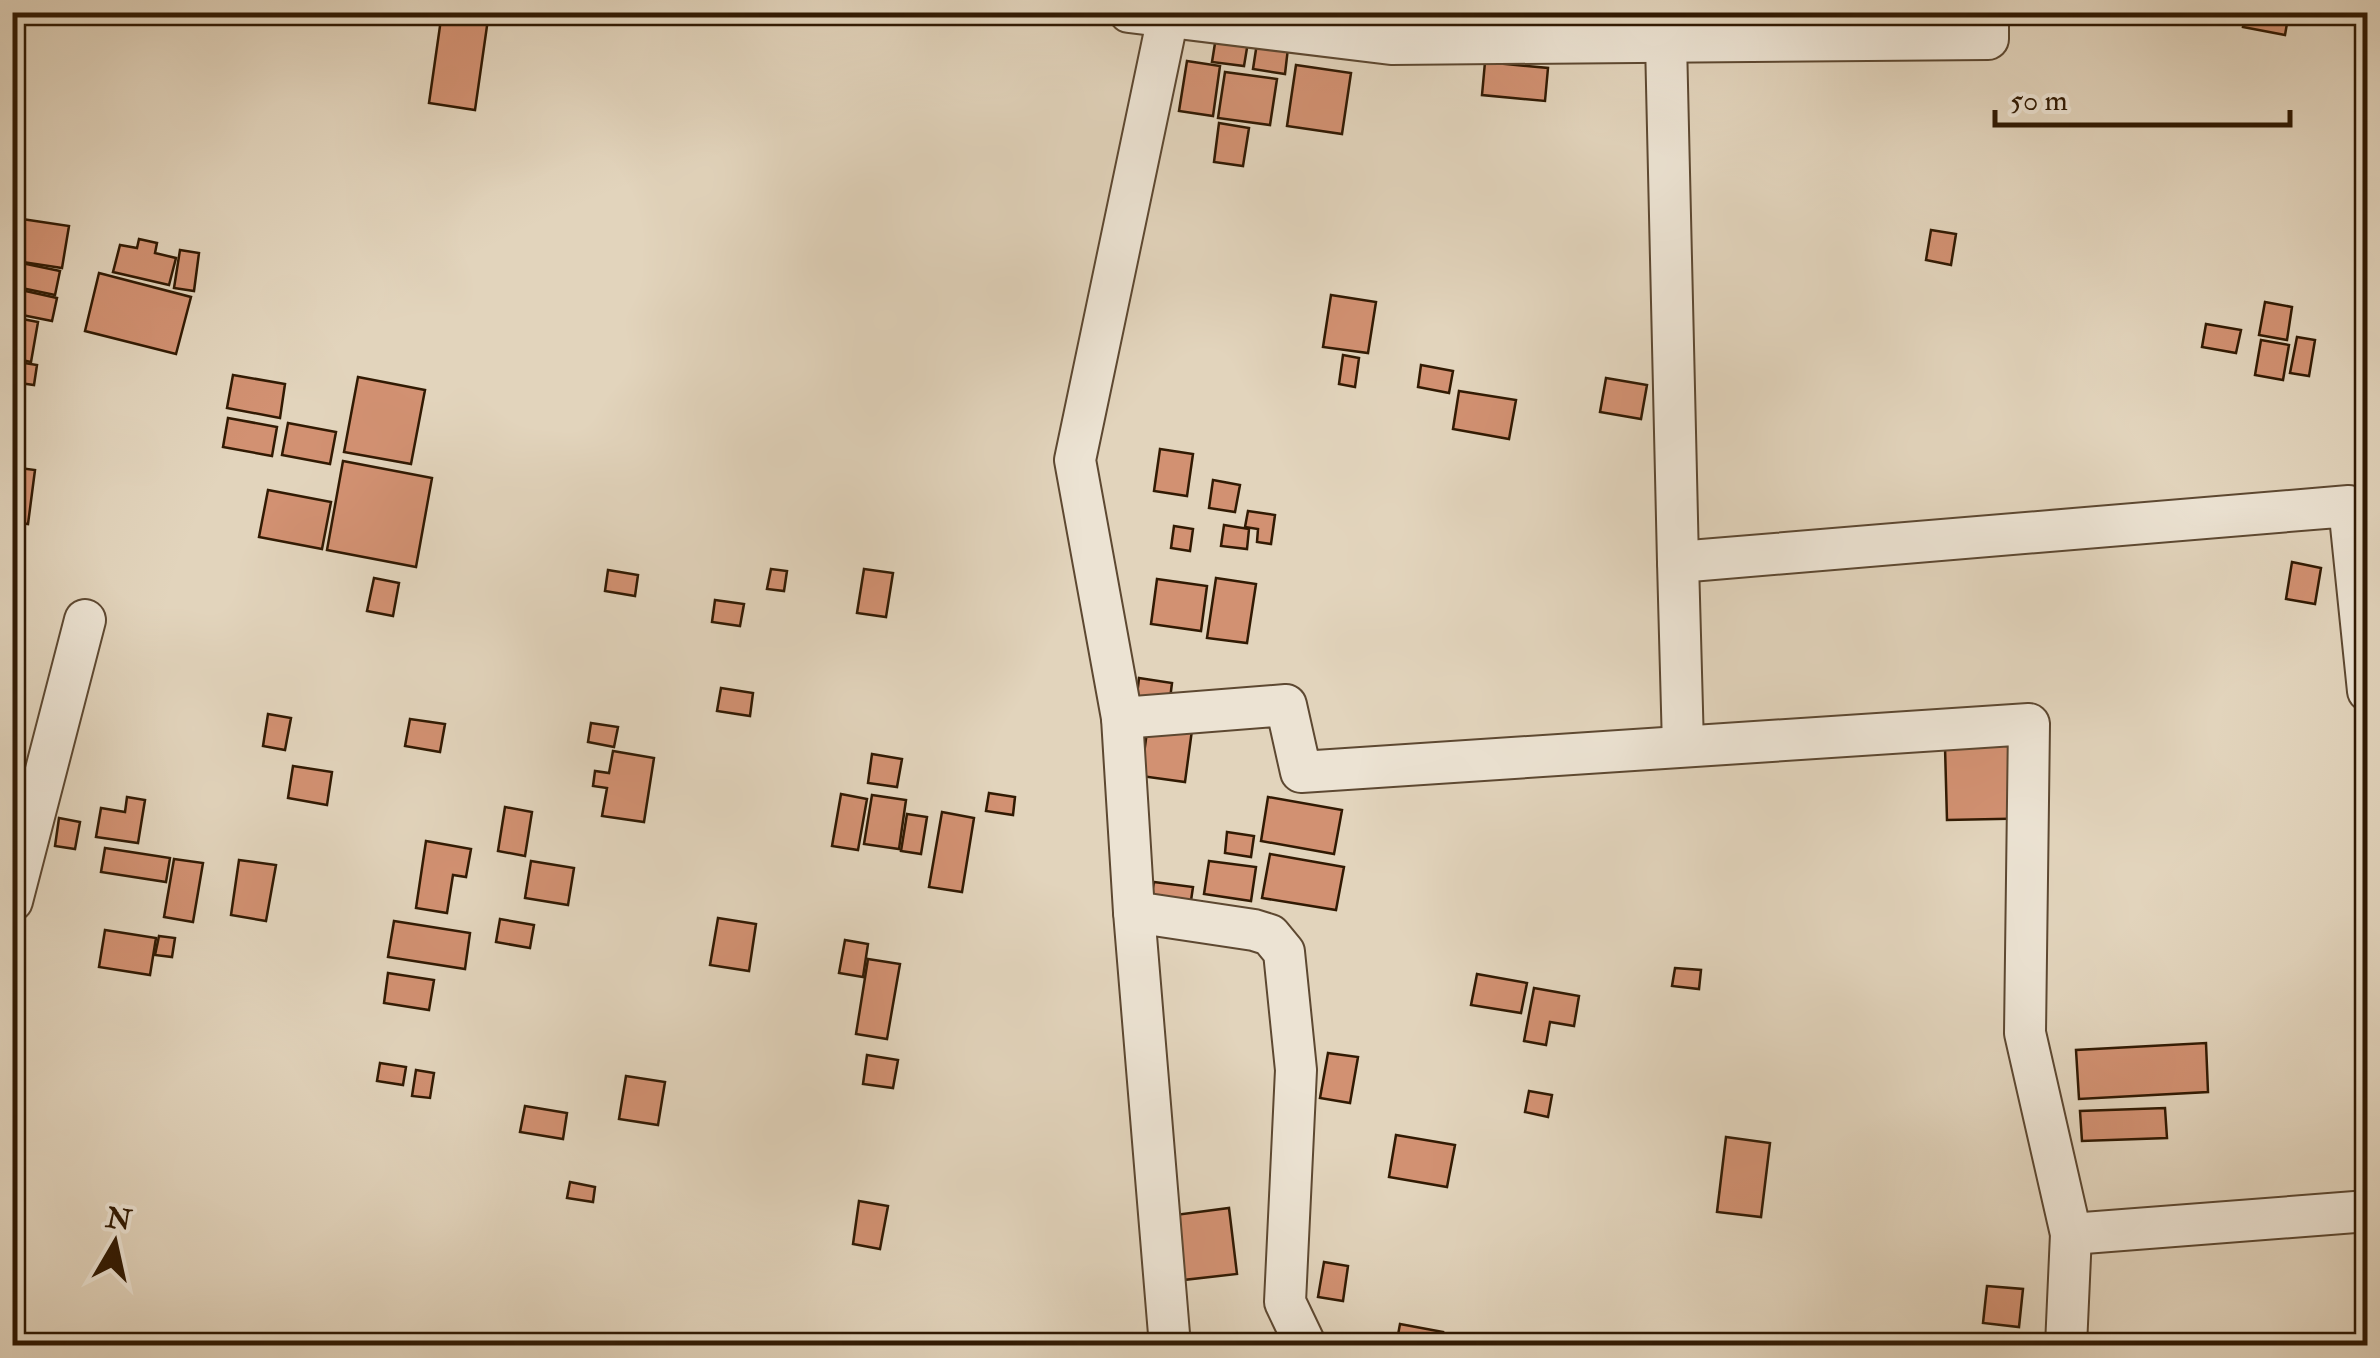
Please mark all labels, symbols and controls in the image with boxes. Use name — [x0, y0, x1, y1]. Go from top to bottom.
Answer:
scale bar — [1995, 65, 2290, 127]
text: 50 m — [2010, 82, 2068, 119]
north arrow — [65, 1193, 165, 1293]
text: N — [103, 1200, 135, 1239]

